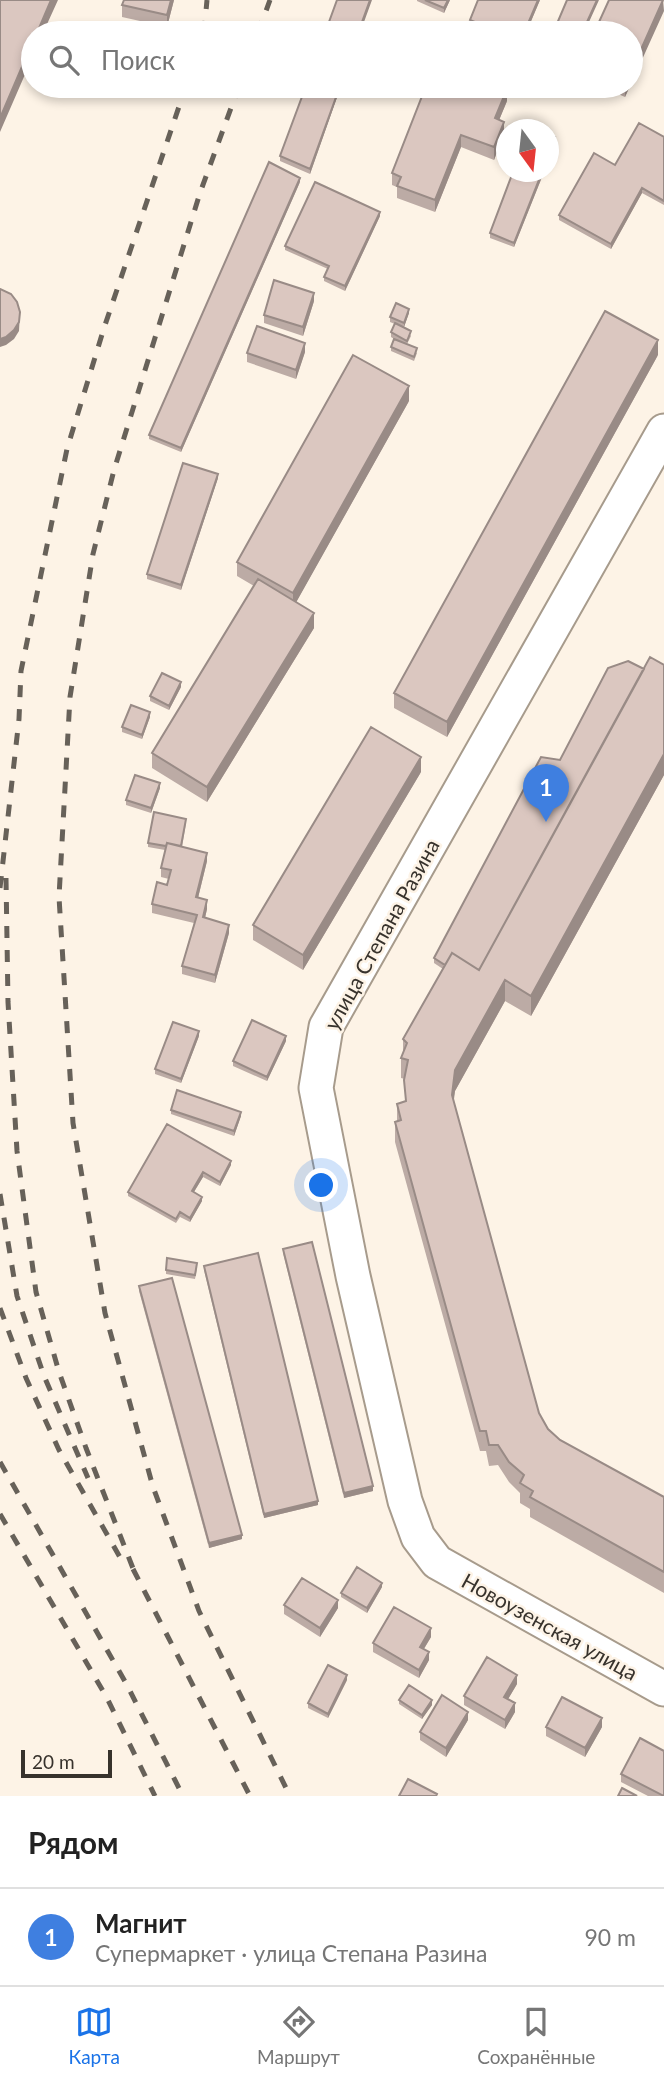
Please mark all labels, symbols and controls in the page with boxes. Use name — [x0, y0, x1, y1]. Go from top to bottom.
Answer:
search box — [21, 21, 643, 98]
icon: search — [45, 41, 83, 79]
text: Поиск — [101, 44, 175, 76]
north arrow — [496, 119, 559, 182]
pin: 1 — [523, 764, 569, 822]
street label: улица Степана Разина — [318, 834, 444, 1034]
your location — [304, 1168, 338, 1202]
street label: Новоузенская улица — [458, 1567, 642, 1685]
scale bar — [21, 1747, 112, 1779]
text: 20 m — [32, 1750, 75, 1773]
text: Рядом — [28, 1824, 118, 1860]
text: Магнит — [95, 1907, 187, 1939]
text: 1 — [44, 1923, 58, 1951]
text: 90 m — [585, 1923, 636, 1951]
text: Супермаркет · улица Степана Разина — [95, 1939, 488, 1967]
tab: Карта — [69, 2003, 120, 2068]
tab: Маршрут — [257, 2003, 340, 2068]
tab: Сохранённые — [477, 2003, 595, 2068]

